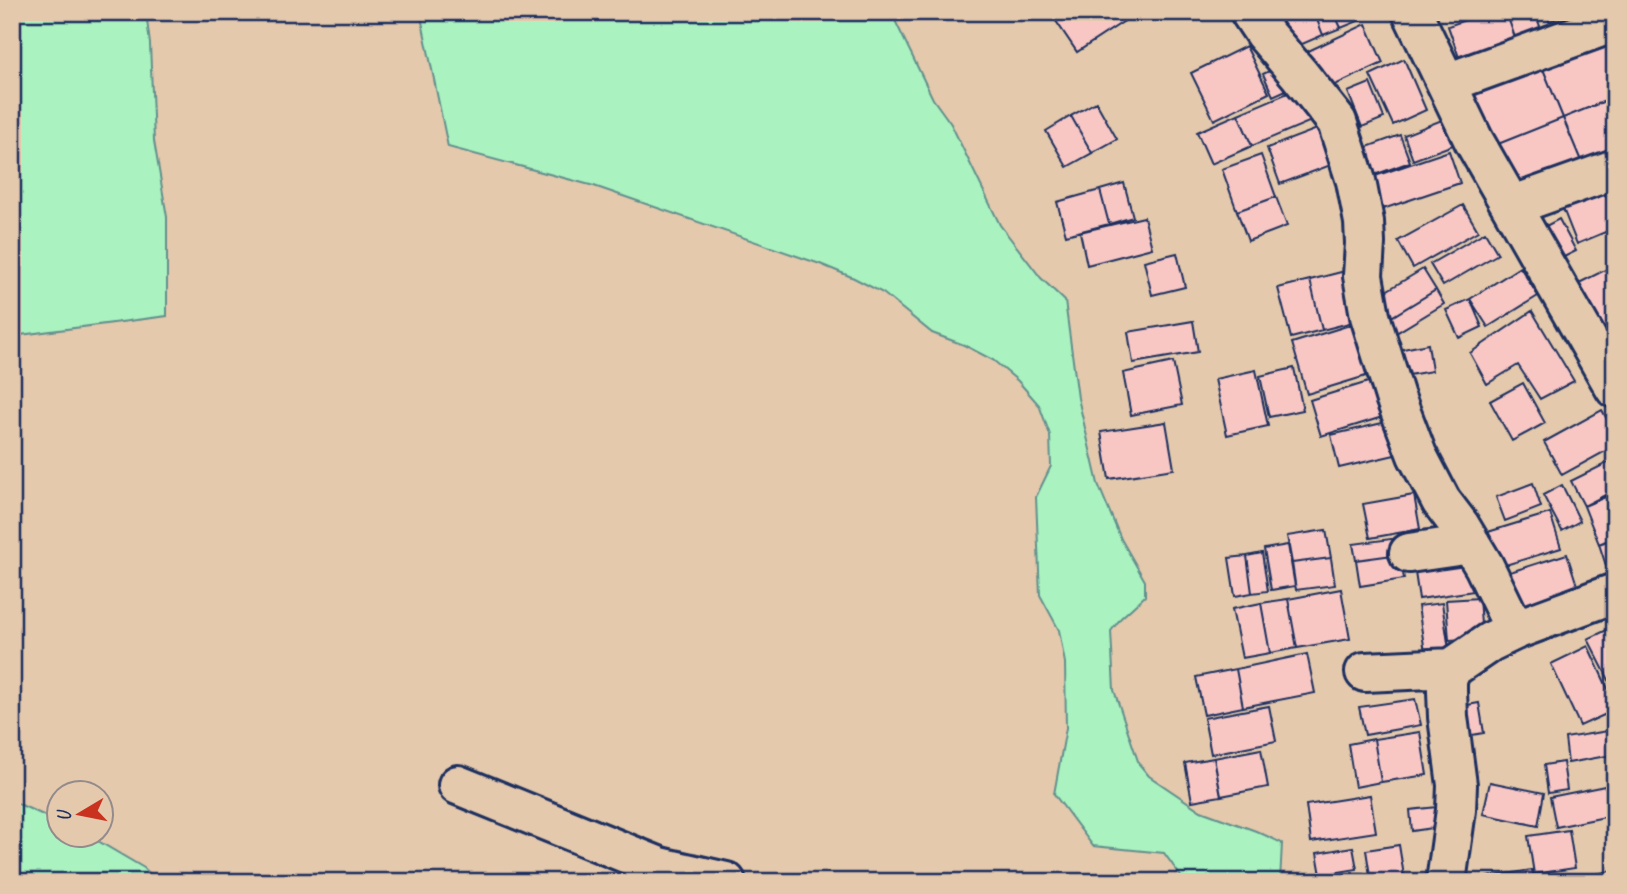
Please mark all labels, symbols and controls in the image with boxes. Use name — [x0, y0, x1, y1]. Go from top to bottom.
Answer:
north arrow — [46, 778, 116, 848]
text: U — [51, 806, 77, 823]

